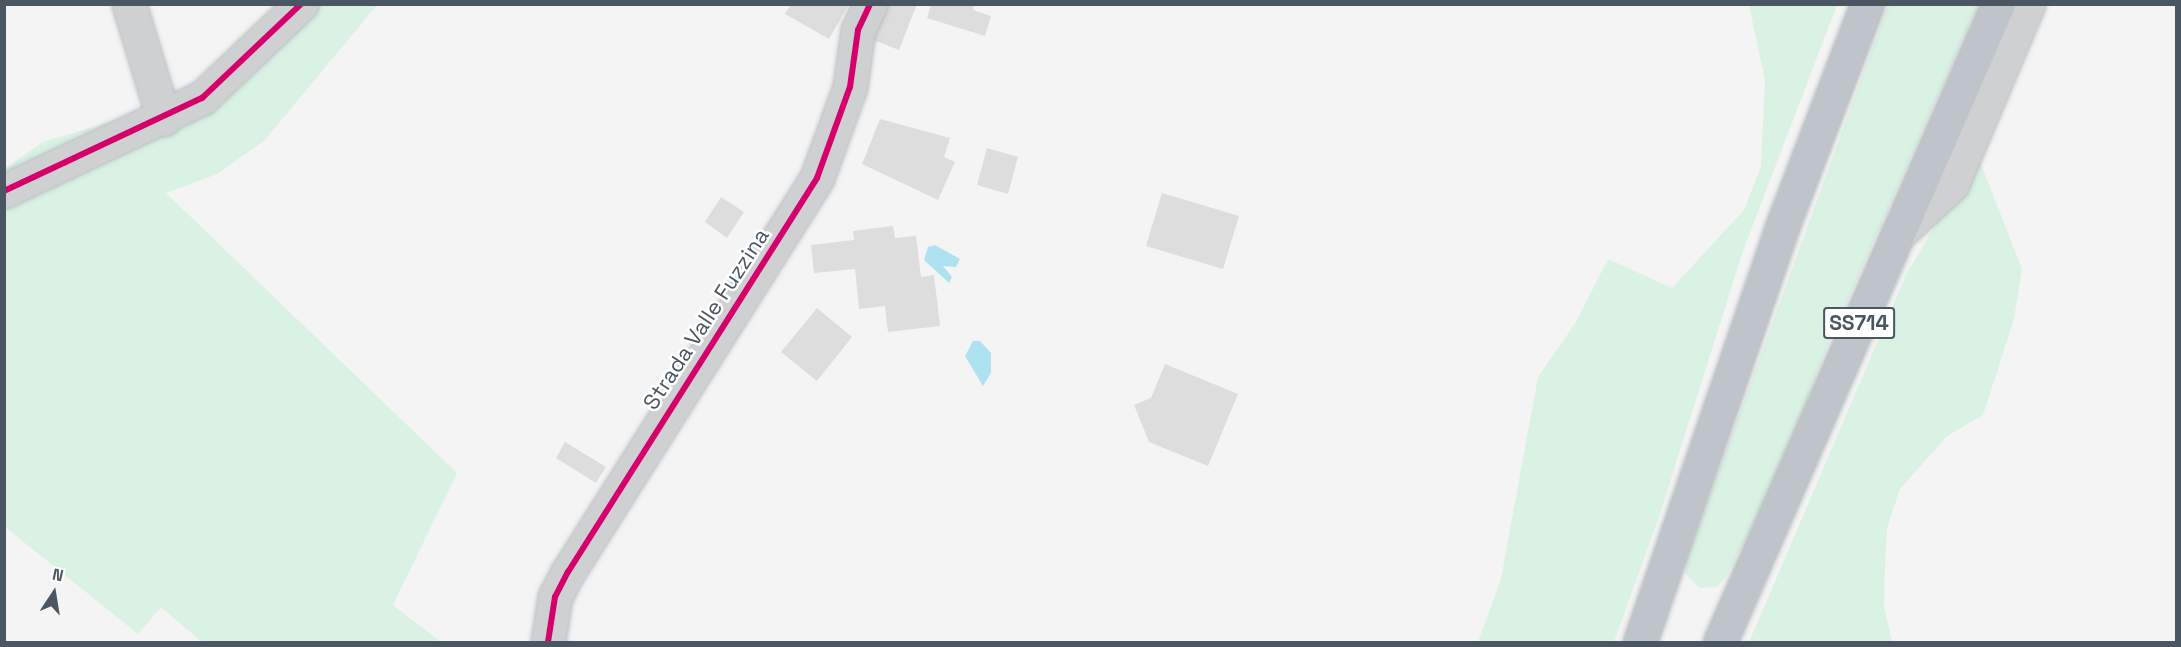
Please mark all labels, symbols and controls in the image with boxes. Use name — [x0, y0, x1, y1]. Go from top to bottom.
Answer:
street label: Strada Valle Fuzzina — [637, 223, 775, 415]
road number: SS714 — [1823, 305, 1895, 341]
north arrow — [24, 563, 84, 623]
text: N — [50, 564, 65, 586]

